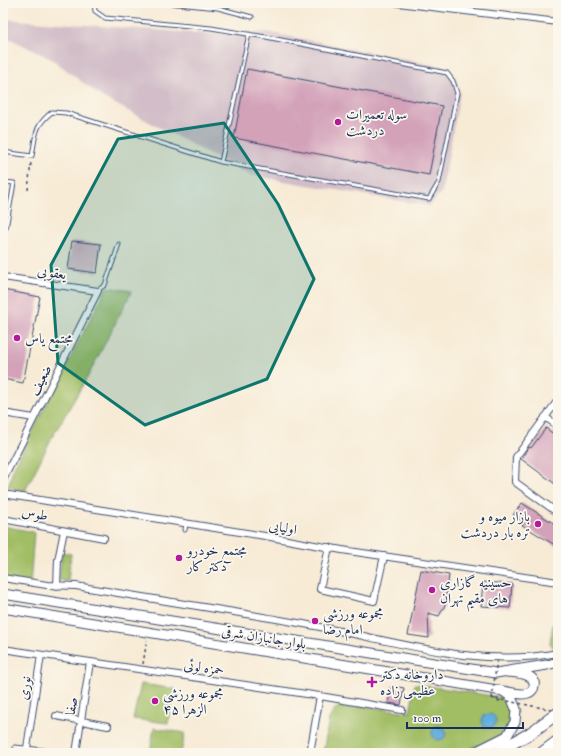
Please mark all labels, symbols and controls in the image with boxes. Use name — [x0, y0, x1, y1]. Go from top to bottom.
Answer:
place label: سوله تعمیرات دردشت — [346, 106, 407, 139]
marker: سوله تعمیرات دردشت — [333, 117, 343, 127]
street label: یعقوبی — [36, 262, 69, 284]
place label: مجتمع یاس — [25, 330, 74, 352]
marker: مجتمع یاس — [12, 333, 22, 343]
street label: ضعیف — [26, 362, 55, 399]
street label: طوس — [20, 503, 50, 524]
place label: بازار میوه و تره بار دردشت — [460, 508, 530, 541]
street label: اولیایی — [267, 517, 298, 539]
marker: بازار میوه و تره بار دردشت — [533, 519, 543, 529]
place label: مجتمع خودرو دکتر کار — [185, 542, 247, 575]
marker: مجتمع خودرو دکتر کار — [174, 553, 184, 563]
place label: حسینیه گازاری های مقیم تهران — [440, 574, 511, 612]
marker: حسینیه گازاری های مقیم تهران — [427, 585, 437, 595]
place label: مجموعه ورزشی امام رضا — [323, 605, 384, 642]
marker: مجموعه ورزشی امام رضا — [310, 616, 320, 626]
street label: بلوار جانبازان شرقی — [220, 622, 308, 654]
street label: حمزه لوئی — [183, 656, 225, 679]
place label: داروخانه دکتر عظیمی زاده — [378, 666, 444, 700]
street label: نوری — [14, 675, 35, 701]
marker: داروخانه دکتر عظیمی زاده — [367, 677, 377, 687]
place label: مجموعه ورزشی الزهرا ۴۵ — [163, 685, 224, 718]
street label: صفا — [62, 696, 81, 716]
marker: مجموعه ورزشی الزهرا ۴۵ — [150, 696, 160, 706]
scale bar — [407, 704, 523, 730]
text: 100 m — [413, 711, 442, 726]

